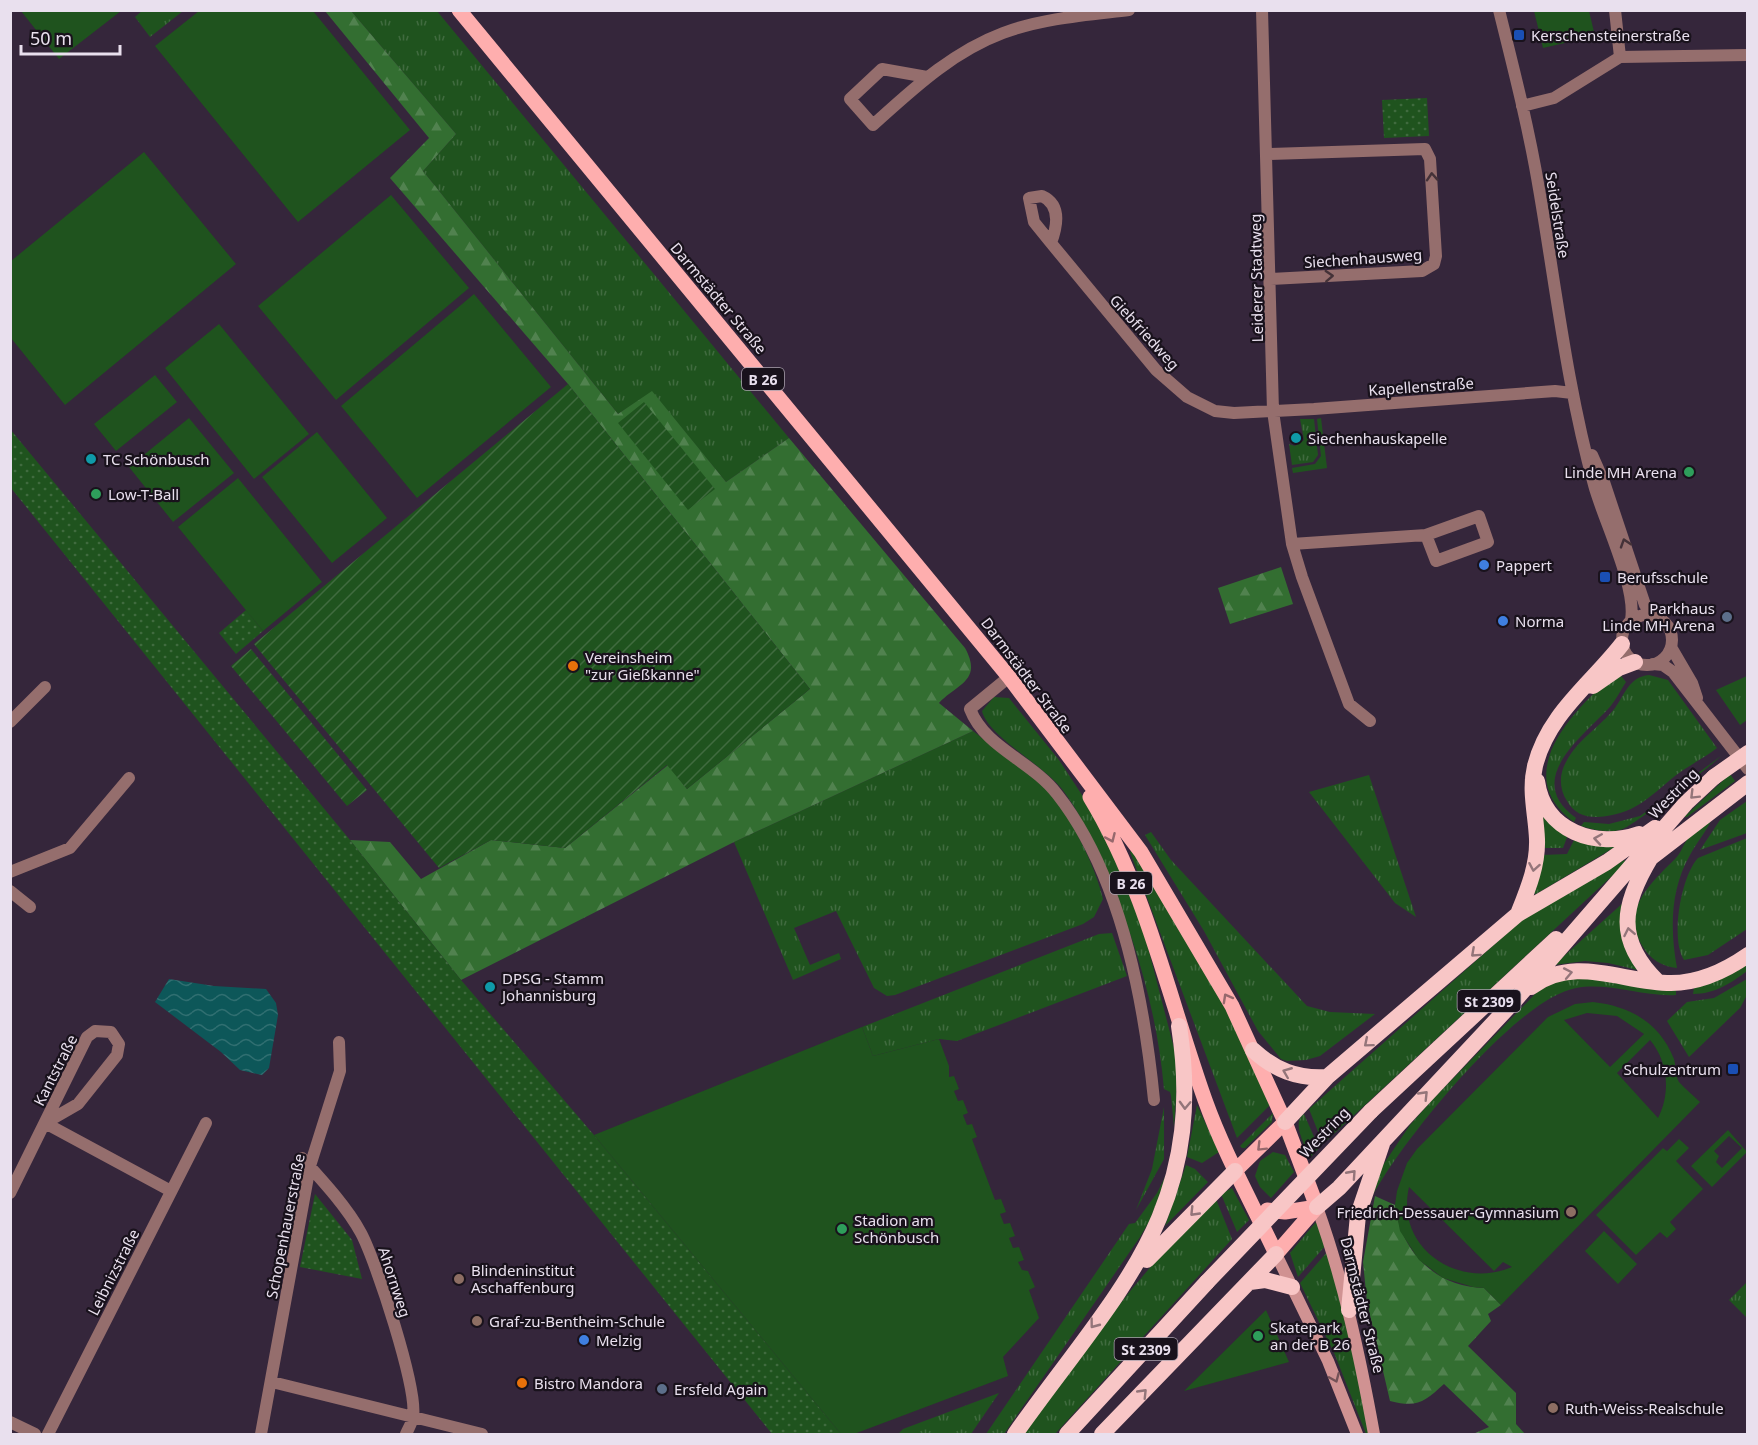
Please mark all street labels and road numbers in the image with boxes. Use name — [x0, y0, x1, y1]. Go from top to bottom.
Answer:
street label: Seidelstraße — [1541, 170, 1575, 260]
street label: Leiderer Stadtweg — [1245, 214, 1267, 342]
street label: Darmstädter Straße — [666, 238, 772, 358]
street label: Siechenhausweg — [1303, 244, 1423, 272]
street label: Giebfriedweg — [1106, 290, 1184, 374]
road number: B 26 — [742, 368, 784, 390]
street label: Kapellenstraße — [1368, 372, 1474, 400]
street label: Darmstädter Straße — [977, 613, 1077, 737]
street label: Westring — [1644, 763, 1702, 823]
road number: B 26 — [1110, 872, 1152, 894]
road number: St 2309 — [1458, 990, 1520, 1012]
street label: Kantstraße — [29, 1031, 81, 1109]
street label: Westring — [1295, 1102, 1353, 1162]
street label: Schopenhauerstraße — [261, 1152, 309, 1300]
street label: Leibnizstraße — [83, 1225, 143, 1319]
street label: Darmstädter Straße — [1336, 1235, 1390, 1375]
street label: Ahornweg — [374, 1244, 416, 1320]
road number: St 2309 — [1114, 1338, 1178, 1360]

